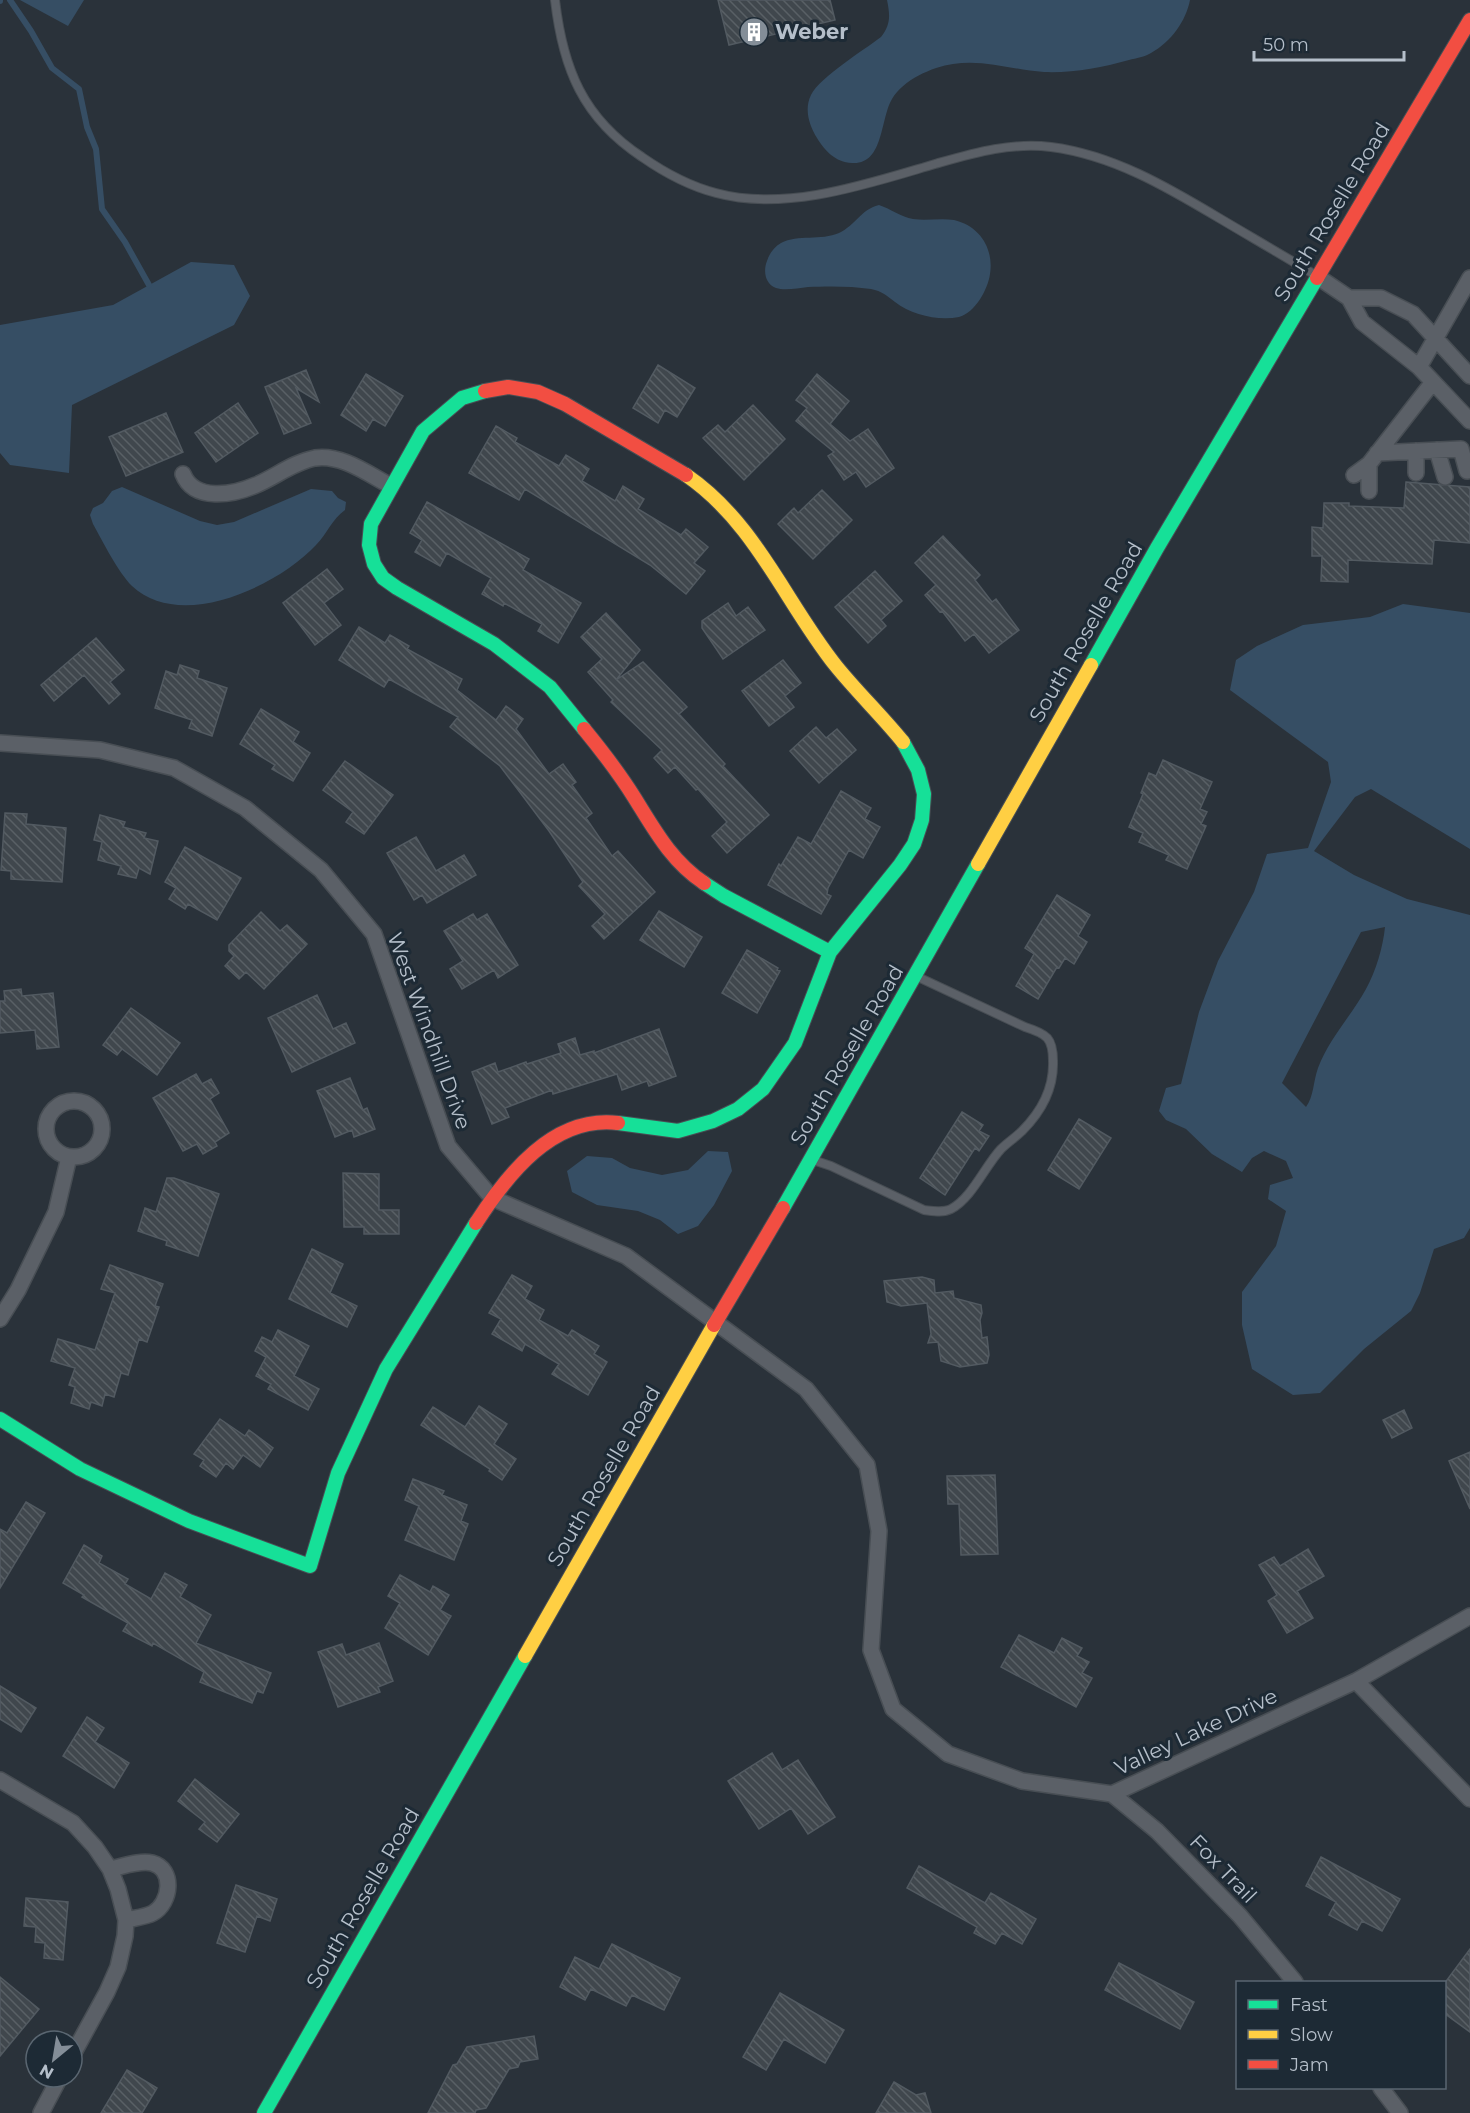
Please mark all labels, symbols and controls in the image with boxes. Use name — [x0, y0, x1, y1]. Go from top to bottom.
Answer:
building icon: Weber — [738, 16, 770, 48]
place label: Weber — [775, 19, 848, 44]
scale bar — [1254, 24, 1404, 62]
text: 50 m — [1263, 34, 1309, 56]
street label: South Roselle Road — [1268, 118, 1395, 306]
street label: South Roselle Road — [1024, 537, 1147, 726]
street label: West Windhill Drive — [382, 929, 477, 1133]
street label: South Roselle Road — [785, 960, 908, 1149]
street label: South Roselle Road — [542, 1381, 665, 1570]
street label: Valley Lake Drive — [1110, 1683, 1281, 1780]
street label: South Roselle Road — [301, 1803, 424, 1992]
street label: Fox Trail — [1185, 1829, 1262, 1908]
legend — [1236, 1981, 1446, 2089]
text: Fast — [1290, 1994, 1328, 2016]
text: Slow — [1290, 2024, 1333, 2046]
north arrow — [24, 2029, 84, 2089]
text: Jam — [1289, 2054, 1329, 2076]
text: N — [36, 2060, 57, 2083]

